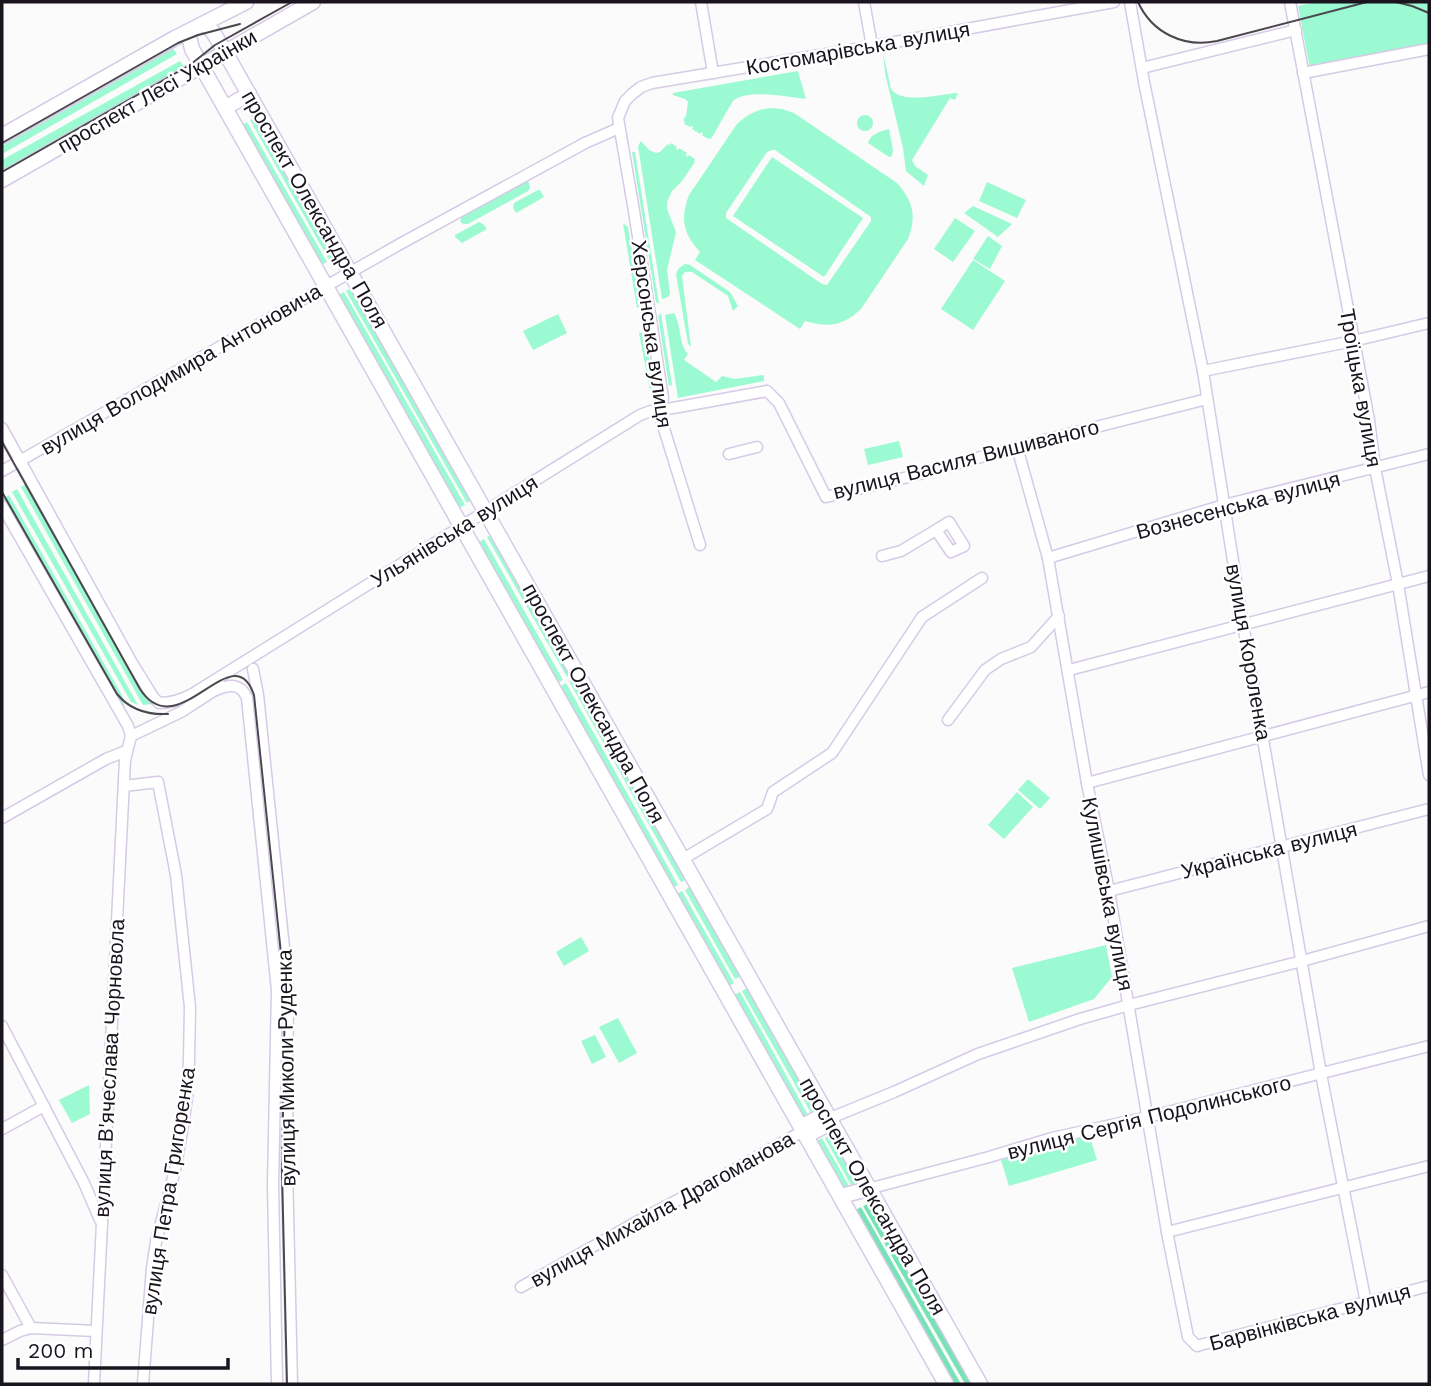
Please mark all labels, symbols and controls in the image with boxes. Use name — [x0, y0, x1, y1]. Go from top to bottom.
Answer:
street label: Костомарівська вулиця — [744, 16, 972, 80]
street label: проспект Лесі Українки — [53, 24, 261, 158]
street label: проспект Олександра Поля — [237, 86, 393, 332]
street label: Херсонська вулиця — [626, 238, 678, 430]
street label: вулиця Володимира Антоновича — [36, 278, 326, 460]
street label: Троїцька вулиця — [1335, 307, 1387, 469]
street label: вулиця Василя Вишиваного — [831, 414, 1101, 504]
street label: Вознесенська вулиця — [1133, 466, 1343, 544]
street label: Ульянівська вулиця — [366, 470, 542, 592]
street label: вулиця Короленка — [1221, 562, 1277, 743]
street label: проспект Олександра Поля — [518, 579, 670, 827]
street label: Кулишівська вулиця — [1077, 795, 1139, 993]
street label: Українська вулиця — [1178, 816, 1360, 884]
street label: вулиця В'ячеслава Чорновола — [89, 918, 129, 1218]
street label: вулиця Миколи Руденка — [271, 949, 301, 1187]
street label: вулиця Петра Григоренка — [136, 1065, 200, 1317]
street label: вулиця Сергія Подолинського — [1005, 1070, 1293, 1164]
street label: проспект Олександра Поля — [795, 1073, 951, 1319]
street label: вулиця Михайла Драгоманова — [526, 1126, 799, 1292]
street label: Барвінківська вулиця — [1207, 1278, 1413, 1356]
scale bar — [18, 1326, 228, 1370]
text: 200 m — [28, 1338, 94, 1363]

